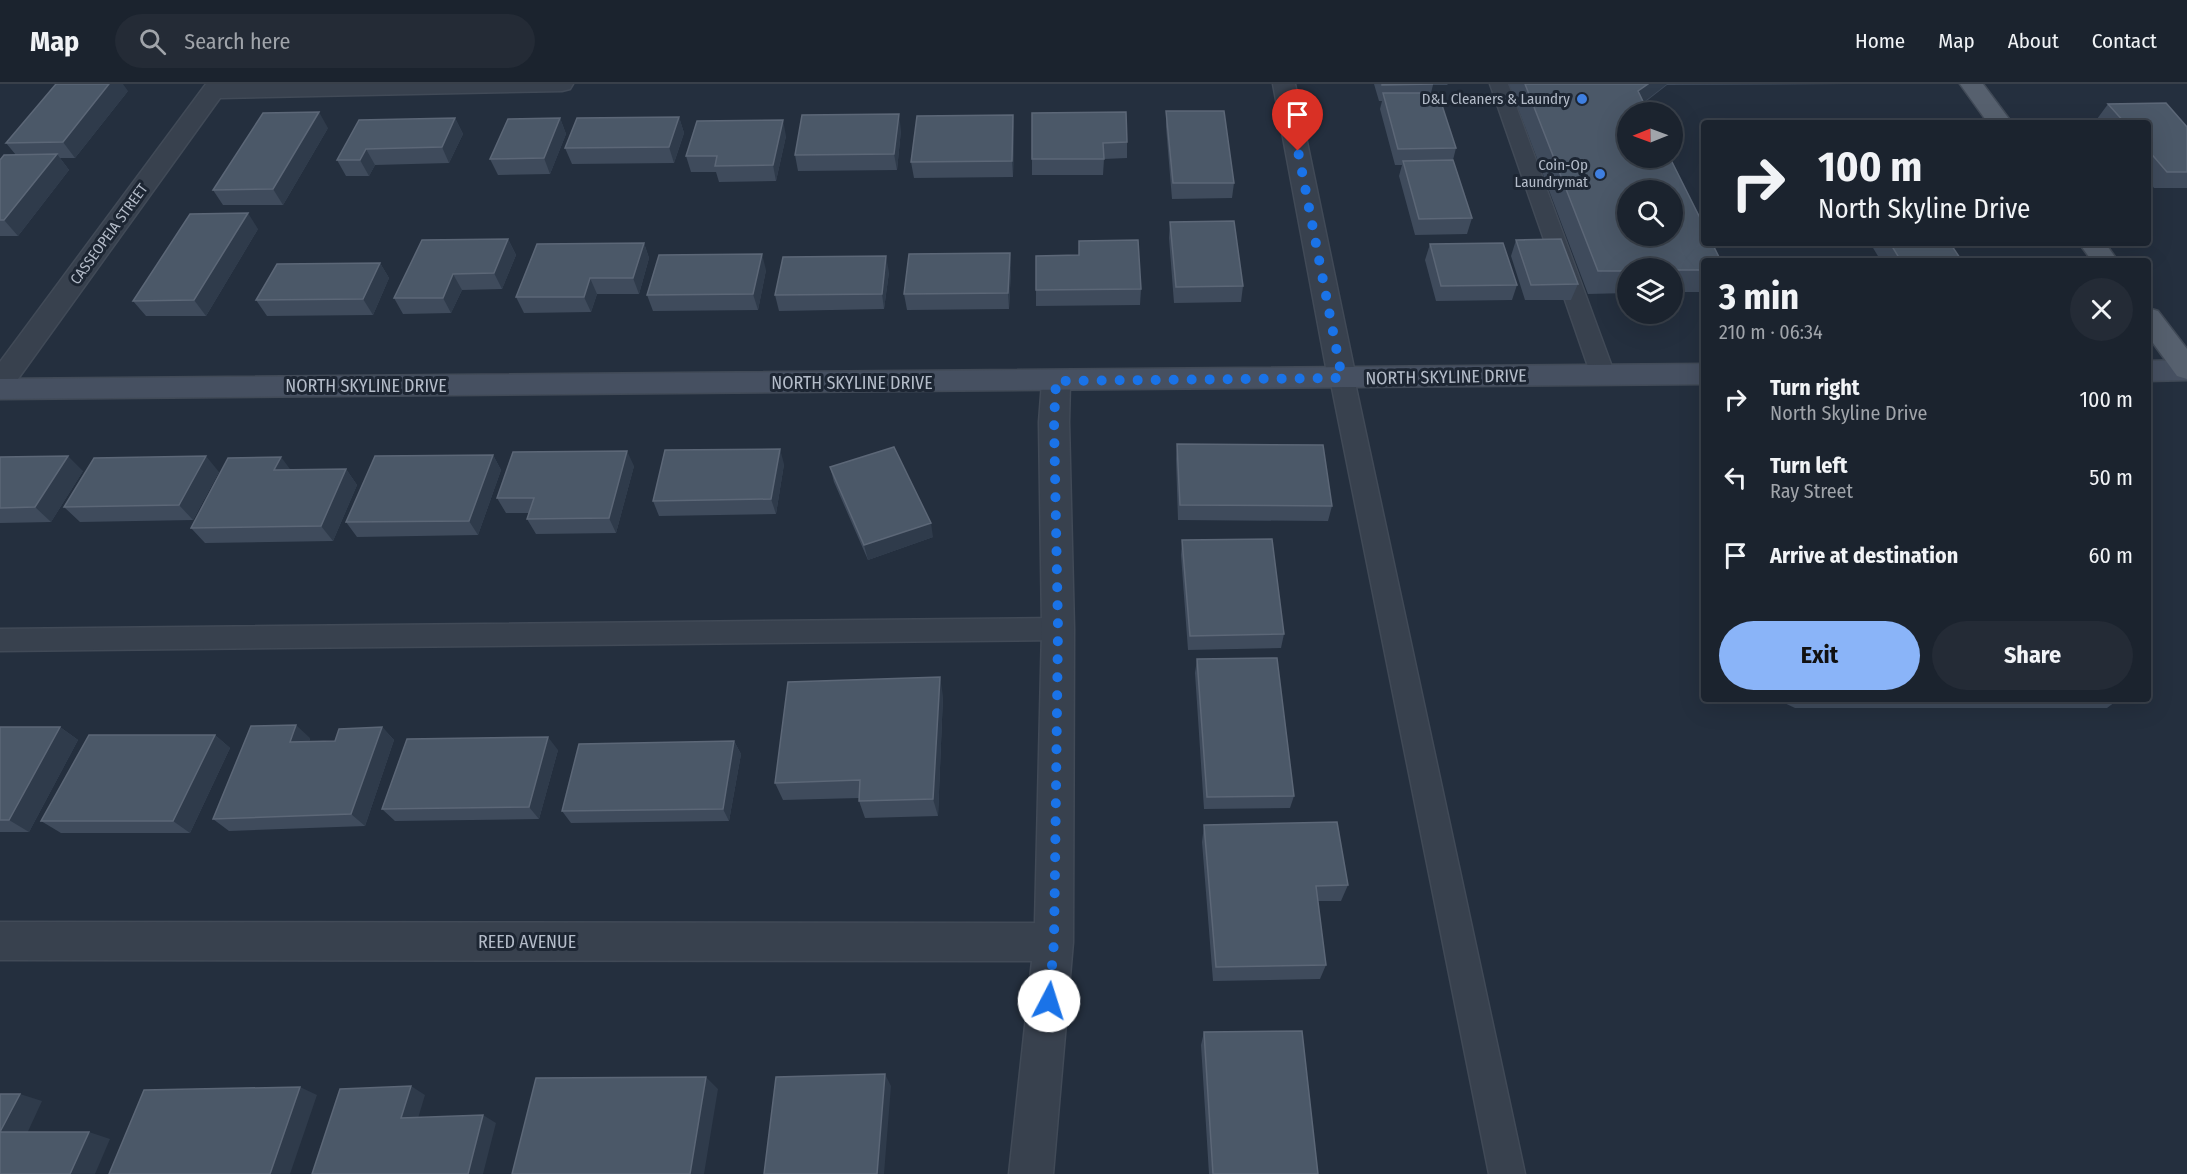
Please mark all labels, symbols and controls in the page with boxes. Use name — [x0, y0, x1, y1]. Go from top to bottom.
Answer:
search box — [115, 14, 535, 68]
text: Map — [30, 25, 79, 58]
icon: search — [136, 25, 169, 58]
text: Search here — [184, 28, 290, 55]
text: Home — [1855, 28, 1905, 54]
text: Map — [1938, 28, 1975, 54]
text: About — [2008, 28, 2059, 54]
text: Contact — [2092, 28, 2157, 54]
pin — [1272, 89, 1323, 151]
place label: D&L Cleaners & Laundry — [1422, 90, 1570, 108]
marker: D&L Cleaners & Laundry — [1575, 92, 1589, 106]
icon: arrive — [1281, 98, 1314, 131]
north arrow — [1617, 102, 1683, 168]
map controls — [1617, 102, 1683, 324]
text: 100 m — [1818, 142, 1922, 192]
icon: right — [1719, 144, 1797, 222]
place label: Coin-Op Laundrymat — [1515, 156, 1588, 191]
marker: Coin-Op Laundrymat — [1593, 167, 1607, 181]
street label: CASSEOPEIA STREET — [66, 180, 152, 288]
button: search — [1617, 180, 1683, 246]
text: North Skyline Drive — [1818, 193, 2030, 225]
button: layers — [1617, 258, 1683, 324]
text: 3 min — [1719, 275, 1799, 319]
button: close — [2070, 278, 2133, 341]
text: 210 m · 06:34 — [1719, 320, 1823, 344]
street label: NORTH SKYLINE DRIVE — [1365, 365, 1527, 389]
street label: NORTH SKYLINE DRIVE — [771, 372, 933, 394]
text: Turn right — [1770, 374, 1859, 401]
street label: NORTH SKYLINE DRIVE — [285, 375, 447, 397]
icon: right — [1719, 383, 1752, 416]
text: 100 m — [2079, 386, 2133, 413]
text: North Skyline Drive — [1770, 401, 1927, 425]
text: Turn left — [1770, 452, 1848, 479]
icon: left — [1719, 461, 1752, 494]
text: 50 m — [2089, 464, 2133, 491]
text: Ray Street — [1770, 479, 1853, 503]
icon: arrive — [1719, 539, 1752, 572]
text: Arrive at destination — [1770, 542, 1958, 569]
text: 60 m — [2089, 542, 2133, 569]
button: Exit — [1719, 621, 1920, 690]
button: Share — [1932, 621, 2133, 690]
street label: REED AVENUE — [478, 931, 576, 953]
position arrow — [1017, 969, 1081, 1033]

